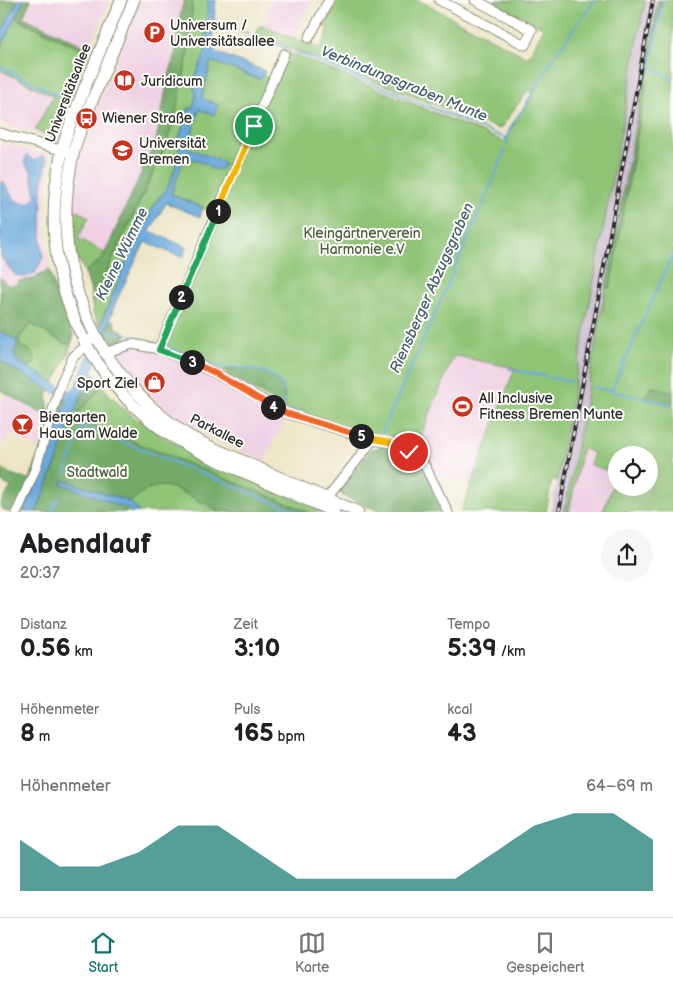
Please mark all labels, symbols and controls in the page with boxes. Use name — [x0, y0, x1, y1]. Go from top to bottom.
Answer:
place label: Universum / Universitätsallee — [170, 17, 275, 50]
parking icon: Universum / Universitätsallee — [142, 21, 166, 45]
street label: Universitätsallee — [41, 41, 95, 145]
water label: Verbindungsgraben Munte — [318, 42, 490, 126]
library icon: Juridicum — [113, 69, 137, 93]
place label: Juridicum — [141, 73, 203, 90]
pin — [233, 105, 275, 147]
bus stop icon: Wiener Straße — [74, 106, 98, 130]
place label: Wiener Straße — [102, 110, 192, 127]
icon: arrive — [240, 112, 268, 140]
place label: Universität Bremen — [139, 135, 207, 168]
school or university icon: Universität Bremen — [111, 139, 135, 163]
pin: 1 — [206, 198, 230, 224]
water label: Riensberger Abzugsgraben — [386, 200, 478, 376]
text: 1 — [216, 203, 221, 220]
water label: Kleine Wümme — [91, 204, 153, 304]
park label: Kleingärtnerverein Harmonie e.V — [303, 225, 421, 258]
pin: 2 — [168, 284, 194, 310]
text: 2 — [177, 289, 186, 306]
pin: 3 — [180, 350, 204, 374]
text: 3 — [188, 354, 197, 371]
shop icon: Sport Ziel — [142, 371, 166, 395]
place label: Sport Ziel — [77, 375, 138, 392]
place label: All Inclusive Fitness Bremen Munte — [479, 390, 623, 423]
pin: 4 — [260, 394, 286, 420]
sports icon: All Inclusive Fitness Bremen Munte — [451, 394, 475, 418]
text: 4 — [269, 399, 278, 416]
place label: Biergarten Haus am Walde — [39, 409, 138, 442]
street label: Parkallee — [187, 410, 247, 452]
bar icon: Biergarten Haus am Walde — [11, 413, 35, 437]
pin: 5 — [348, 424, 374, 448]
text: 5 — [357, 428, 366, 445]
pin — [388, 431, 430, 473]
icon: check — [395, 438, 423, 466]
map controls — [608, 446, 658, 496]
button: locate — [608, 446, 658, 496]
park label: Stadtwald — [67, 464, 127, 481]
text: Abendlauf — [20, 528, 151, 561]
button: share — [601, 529, 653, 581]
text: 20:37 — [20, 564, 60, 583]
text: Distanz — [20, 616, 67, 633]
text: Zeit — [234, 616, 258, 633]
text: Tempo — [447, 616, 490, 633]
text: 0.56 — [20, 633, 71, 664]
text: 3:10 — [234, 633, 280, 664]
text: 5:39 — [447, 633, 497, 664]
text: km — [71, 643, 93, 660]
text: /km — [497, 643, 526, 660]
text: Höhenmeter — [20, 701, 99, 718]
text: Puls — [234, 701, 260, 718]
text: kcal — [447, 701, 472, 718]
text: 8 — [20, 718, 35, 749]
text: 165 — [234, 718, 274, 749]
text: 43 — [447, 718, 477, 749]
text: m — [35, 728, 50, 745]
text: bpm — [274, 728, 305, 745]
text: Höhenmeter — [20, 777, 110, 796]
text: 64–69 m — [586, 777, 653, 796]
tab: Start — [88, 929, 118, 976]
tab: Karte — [295, 929, 329, 976]
tab: Gespeichert — [506, 929, 585, 976]

